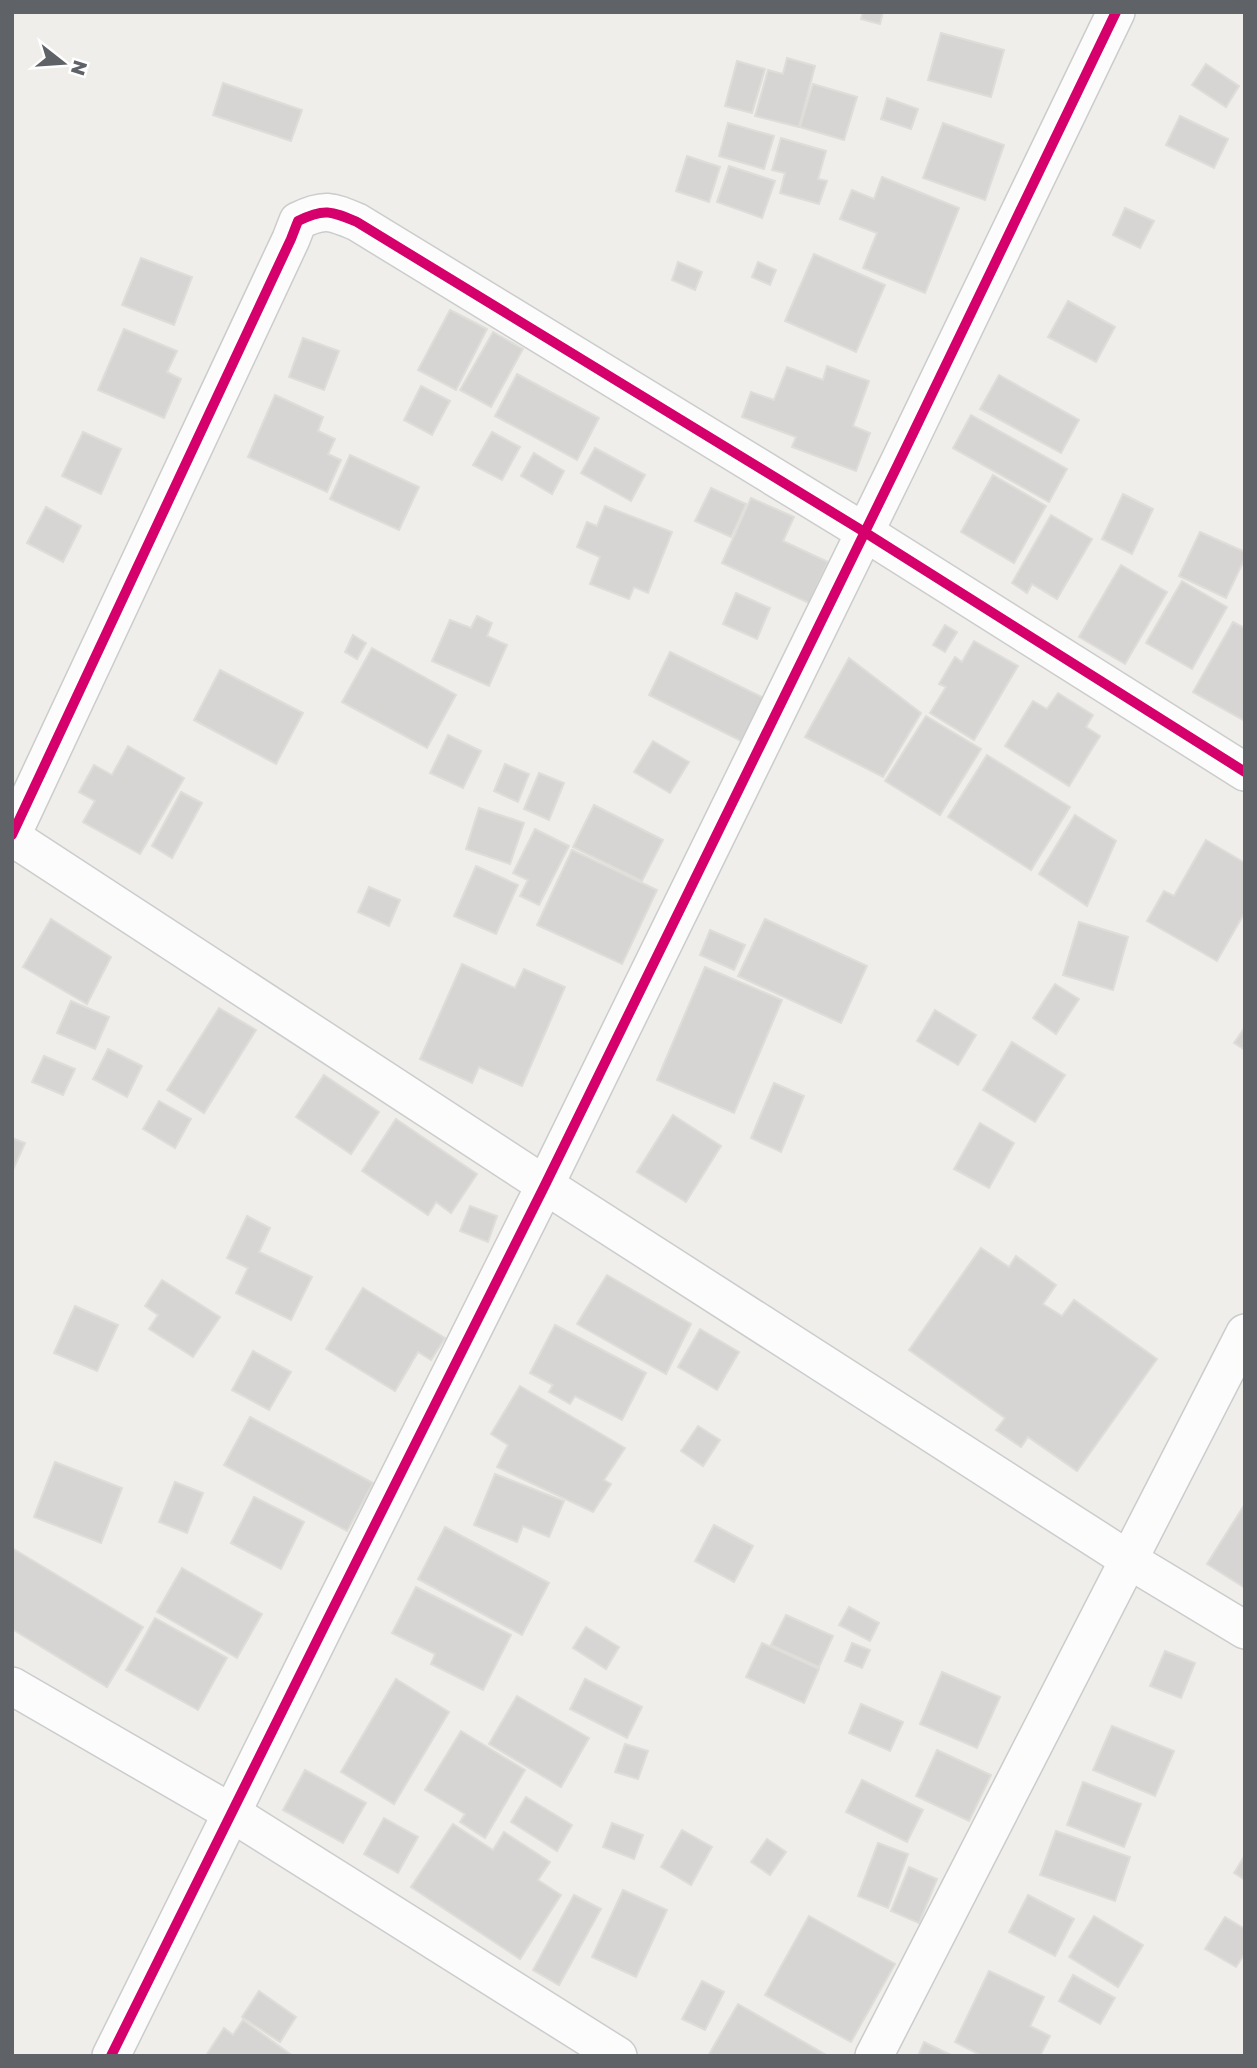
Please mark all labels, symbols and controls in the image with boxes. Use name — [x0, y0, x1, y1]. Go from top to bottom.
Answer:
north arrow — [28, 28, 98, 98]
text: N — [67, 58, 93, 78]

